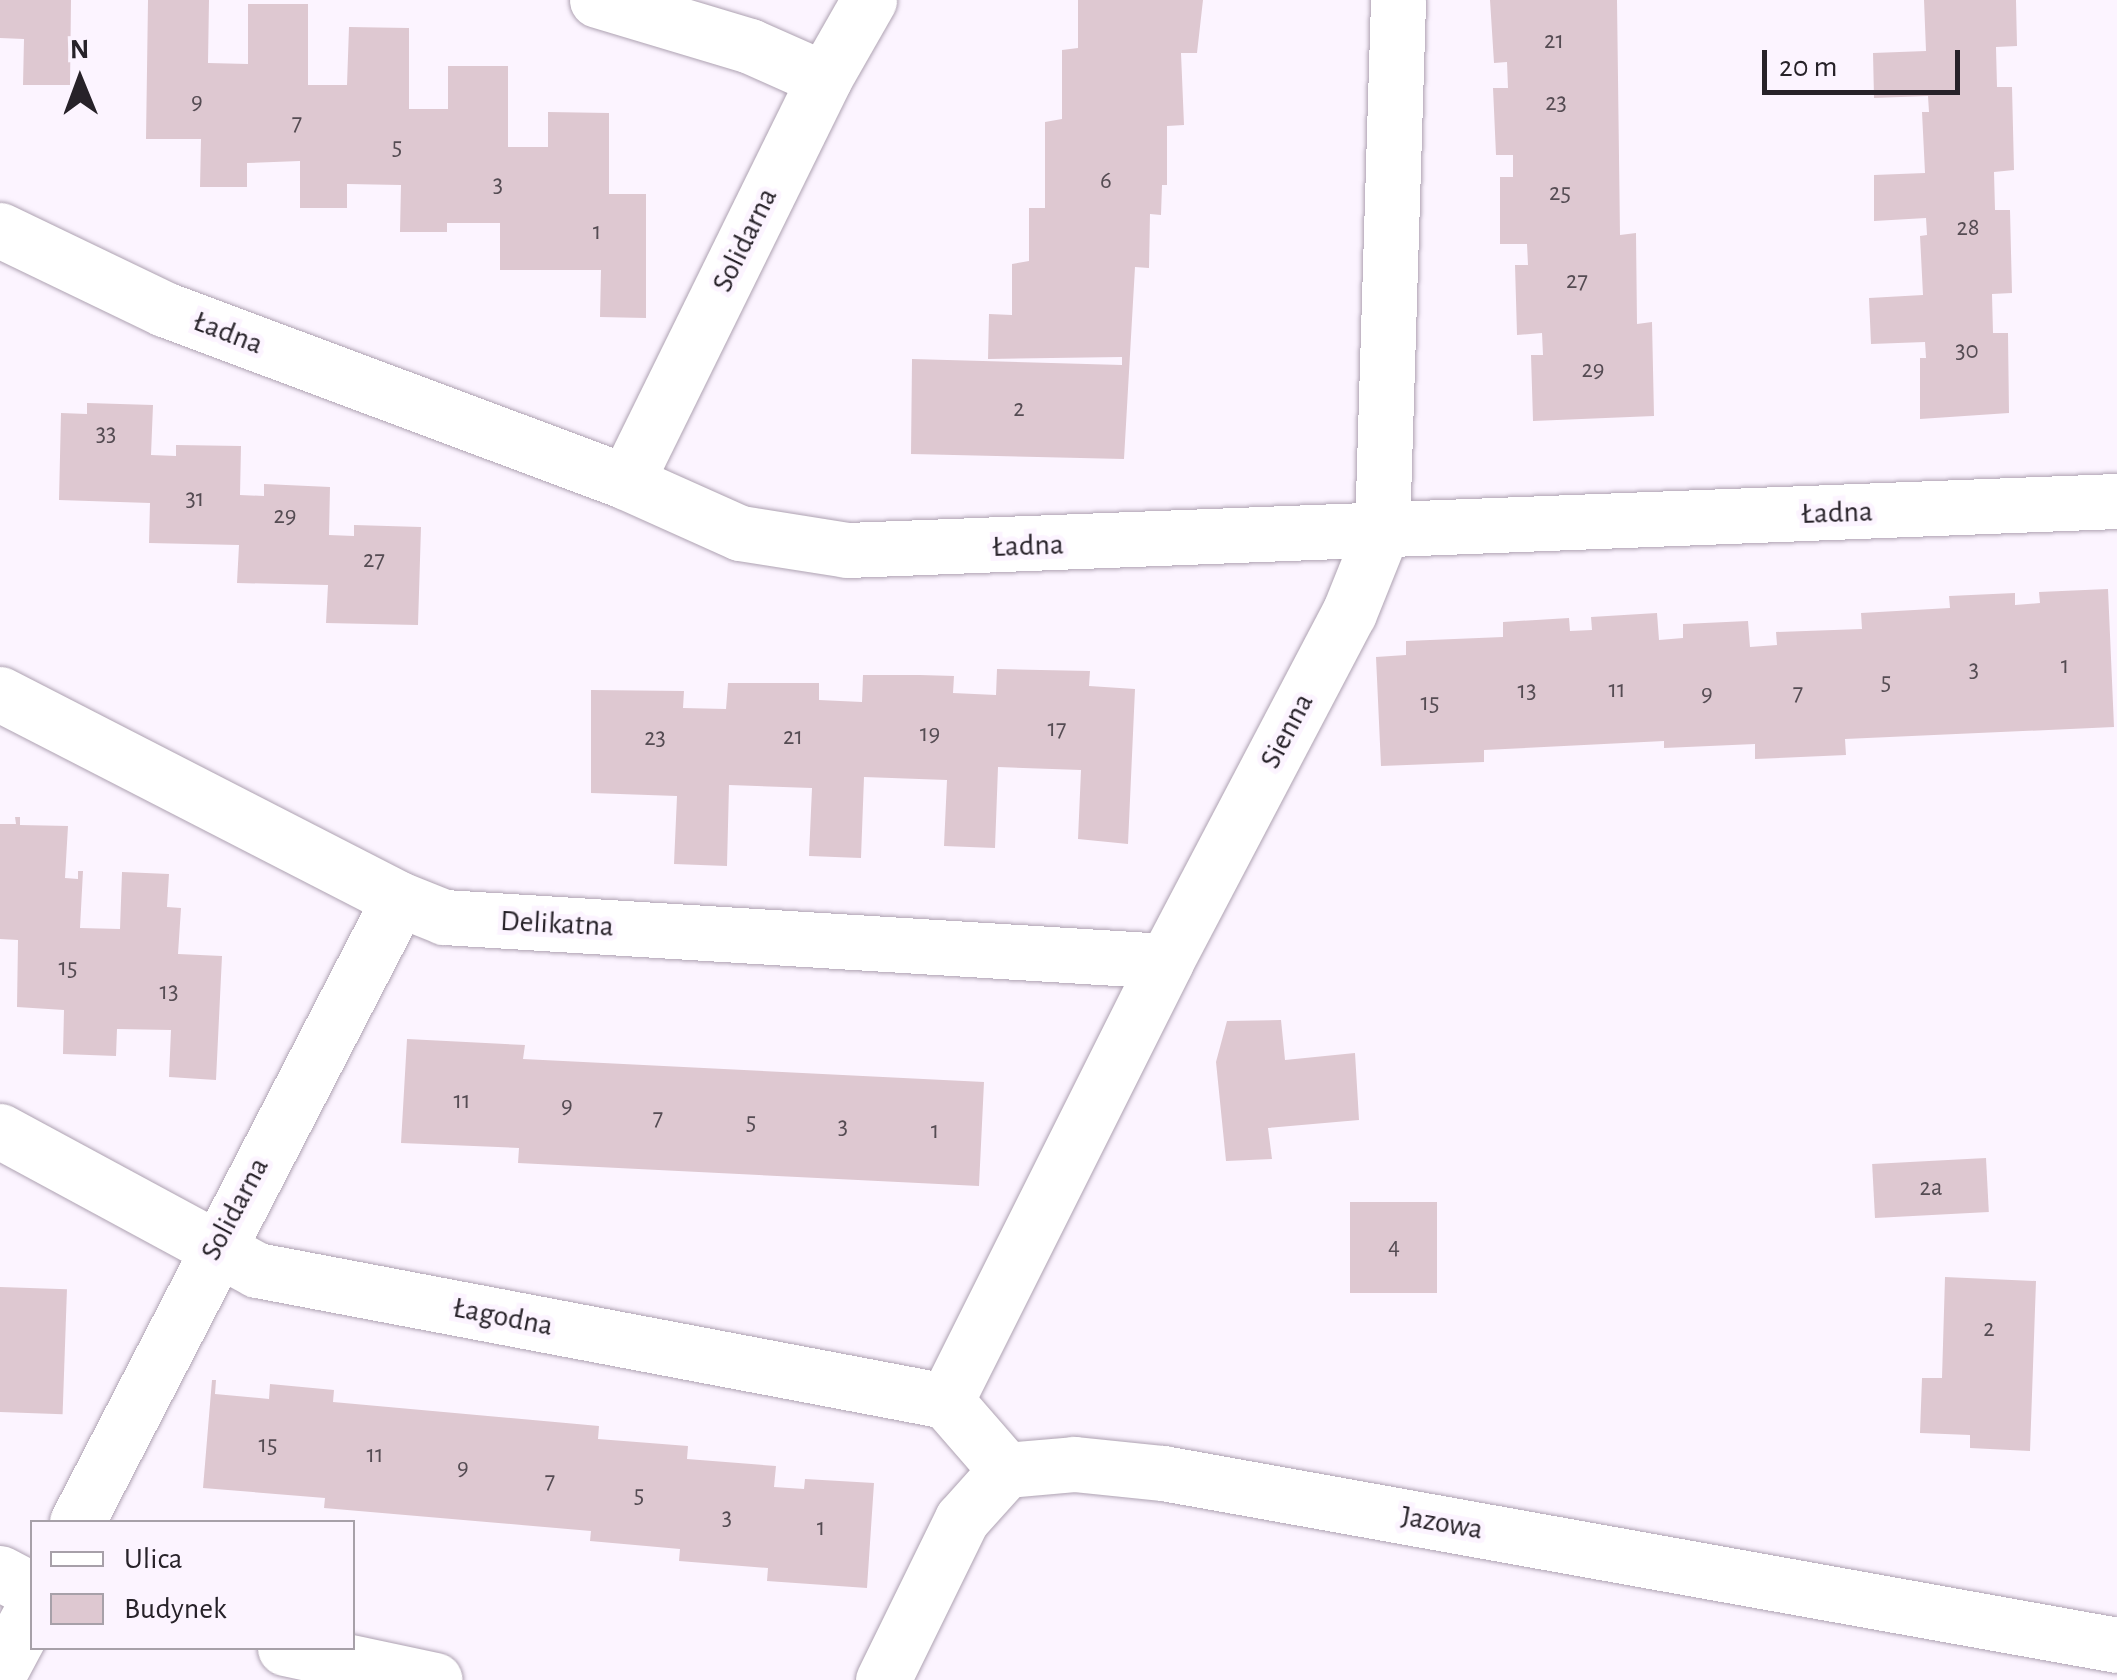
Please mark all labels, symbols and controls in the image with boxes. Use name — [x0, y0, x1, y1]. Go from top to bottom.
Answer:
house number: 21 — [1544, 26, 1564, 56]
north arrow — [30, 30, 130, 130]
scale bar — [1767, 30, 1964, 92]
text: N — [69, 36, 89, 64]
text: 20 m — [1779, 52, 1837, 82]
house number: 9 — [191, 87, 203, 117]
house number: 23 — [1545, 88, 1567, 118]
house number: 7 — [292, 108, 302, 138]
house number: 5 — [392, 132, 402, 162]
house number: 6 — [1100, 166, 1112, 196]
house number: 3 — [493, 170, 503, 200]
house number: 25 — [1549, 178, 1571, 208]
street label: Solidarna — [704, 182, 786, 298]
house number: 28 — [1956, 213, 1980, 243]
house number: 1 — [593, 217, 601, 247]
house number: 27 — [1566, 266, 1588, 296]
street label: Ładna — [188, 303, 268, 363]
house number: 30 — [1955, 336, 1979, 366]
house number: 29 — [1581, 355, 1605, 385]
house number: 2 — [1013, 394, 1025, 424]
house number: 33 — [96, 419, 116, 449]
house number: 31 — [186, 484, 204, 514]
street label: Ładna — [1801, 494, 1873, 532]
house number: 29 — [273, 501, 297, 531]
street label: Ładna — [992, 527, 1064, 565]
house number: 27 — [363, 545, 385, 575]
house number: 1 — [2061, 651, 2069, 681]
house number: 3 — [1969, 655, 1979, 685]
house number: 5 — [1881, 667, 1891, 697]
house number: 11 — [1608, 675, 1626, 705]
house number: 13 — [1518, 676, 1536, 706]
house number: 7 — [1793, 678, 1803, 708]
house number: 9 — [1701, 679, 1713, 709]
street label: Sienna — [1252, 687, 1322, 775]
house number: 15 — [1420, 688, 1440, 718]
house number: 17 — [1047, 714, 1067, 744]
house number: 19 — [920, 719, 940, 749]
house number: 21 — [783, 722, 803, 752]
house number: 23 — [644, 723, 666, 753]
street label: Delikatna — [499, 903, 615, 945]
house number: 15 — [58, 953, 78, 983]
house number: 13 — [160, 977, 178, 1007]
house number: 11 — [453, 1086, 471, 1116]
house number: 9 — [561, 1091, 573, 1121]
house number: 7 — [653, 1103, 663, 1133]
house number: 5 — [746, 1107, 756, 1137]
house number: 3 — [838, 1112, 848, 1142]
house number: 1 — [931, 1116, 939, 1146]
street label: Solidarna — [193, 1152, 277, 1266]
house number: 2a — [1920, 1173, 1942, 1203]
house number: 4 — [1388, 1232, 1400, 1262]
street label: Łagodna — [450, 1290, 556, 1344]
house number: 2 — [1983, 1314, 1995, 1344]
house number: 15 — [258, 1430, 278, 1460]
house number: 11 — [366, 1440, 384, 1470]
house number: 9 — [457, 1453, 469, 1483]
house number: 7 — [545, 1466, 555, 1496]
house number: 5 — [634, 1480, 644, 1510]
street label: Jazowa — [1398, 1498, 1486, 1548]
house number: 3 — [722, 1503, 732, 1533]
house number: 1 — [817, 1513, 825, 1543]
legend — [30, 1520, 355, 1650]
text: Ulica — [124, 1544, 183, 1574]
text: Budynek — [124, 1594, 227, 1624]

